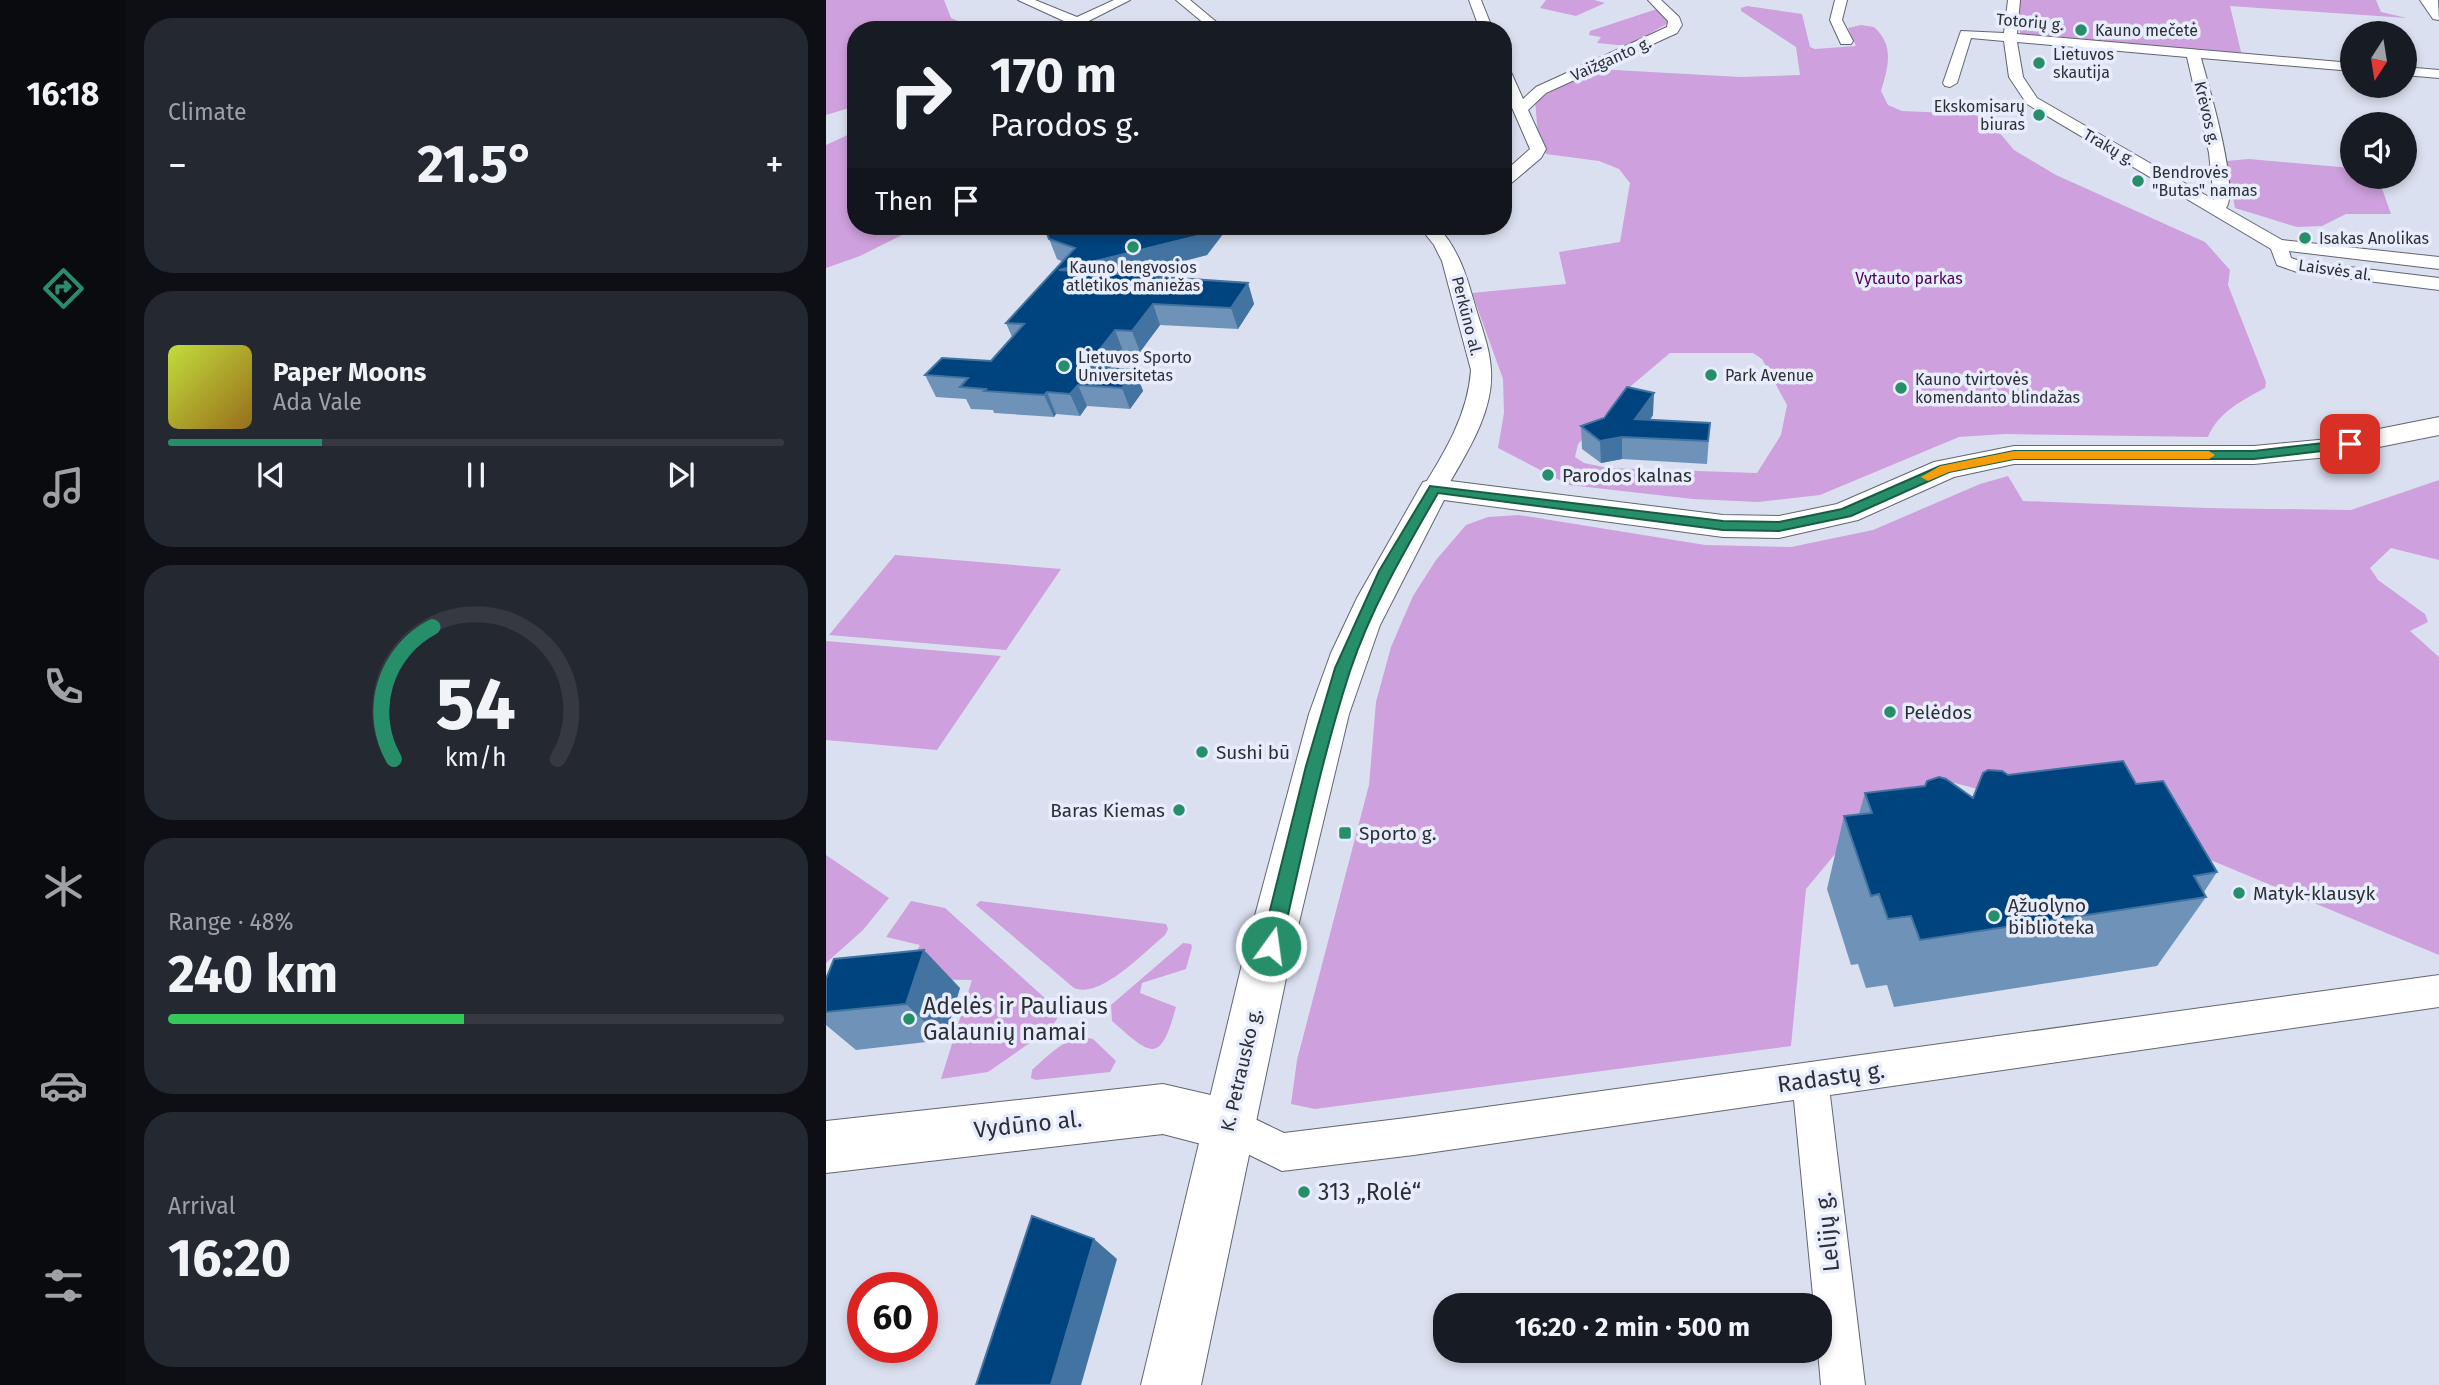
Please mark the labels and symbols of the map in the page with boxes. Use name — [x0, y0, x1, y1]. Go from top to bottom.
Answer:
street label: Totorių g. — [1995, 10, 2065, 34]
place label: Kauno mečetė — [2095, 21, 2198, 40]
north arrow — [2340, 21, 2417, 98]
marker: Kauno mečetė — [2073, 22, 2089, 38]
street label: Vaižganto g. — [1568, 33, 1654, 85]
place label: Lietuvos skautija — [2053, 45, 2114, 82]
marker: Lietuvos skautija — [2031, 55, 2047, 71]
street label: Krėvos g. — [2190, 79, 2224, 147]
place label: Ekskomisarų biuras — [1934, 97, 2025, 134]
marker: Ekskomisarų biuras — [2031, 107, 2047, 123]
street label: Trakų g. — [2080, 125, 2138, 169]
place label: Bendrovės "Butas" namas — [2152, 163, 2257, 200]
marker: Bendrovės "Butas" namas — [2130, 173, 2146, 189]
place label: Isakas Anolikas — [2319, 229, 2429, 248]
marker: Isakas Anolikas — [2297, 230, 2313, 246]
marker: Kauno lengvosios atletikos maniežas — [1125, 239, 1141, 255]
street label: Laisvės al. — [2297, 255, 2373, 285]
place label: Kauno lengvosios atletikos maniežas — [1066, 258, 1200, 295]
park label: Vytauto parkas — [1855, 269, 1963, 288]
street label: Perkūno al. — [1448, 274, 1486, 358]
place label: Lietuvos Sporto Universitetas — [1078, 348, 1192, 385]
marker: Lietuvos Sporto Universitetas — [1056, 358, 1072, 374]
place label: Park Avenue — [1725, 366, 1814, 385]
marker: Park Avenue — [1703, 367, 1719, 383]
place label: Kauno tvirtovės komendanto blindažas — [1915, 370, 2080, 407]
marker: Kauno tvirtovės komendanto blindažas — [1893, 380, 1909, 396]
pin — [2320, 414, 2380, 474]
place label: Parodos kalnas — [1562, 464, 1692, 487]
marker: Parodos kalnas — [1540, 467, 1556, 483]
place label: Pelėdos — [1904, 701, 1972, 724]
marker: Pelėdos — [1882, 704, 1898, 720]
place label: Sushi bū — [1216, 741, 1290, 764]
marker: Sushi bū — [1194, 744, 1210, 760]
place label: Baras Kiemas — [1050, 799, 1165, 822]
marker: Baras Kiemas — [1171, 802, 1187, 818]
place label: Sporto g. — [1359, 822, 1436, 845]
marker: Sporto g. — [1337, 825, 1353, 841]
place label: Matyk-klausyk — [2253, 882, 2375, 905]
marker: Matyk-klausyk — [2231, 885, 2247, 901]
place label: Ąžuolyno biblioteka — [2008, 894, 2095, 939]
marker: Ąžuolyno biblioteka — [1986, 908, 2002, 924]
position arrow — [1234, 909, 1308, 983]
place label: Adelės ir Pauliaus Galaunių namai — [923, 992, 1108, 1046]
street label: K. Petrausko g. — [1216, 1006, 1266, 1134]
marker: Adelės ir Pauliaus Galaunių namai — [901, 1011, 917, 1027]
street label: Radastų g. — [1775, 1056, 1887, 1098]
street label: Vydūno al. — [973, 1104, 1083, 1144]
place label: 313 „Rolė“ — [1318, 1178, 1421, 1206]
marker: 313 „Rolė“ — [1296, 1184, 1312, 1200]
street label: Lelijų g. — [1809, 1191, 1845, 1273]
speed limit sign: 60 — [847, 1272, 938, 1363]

